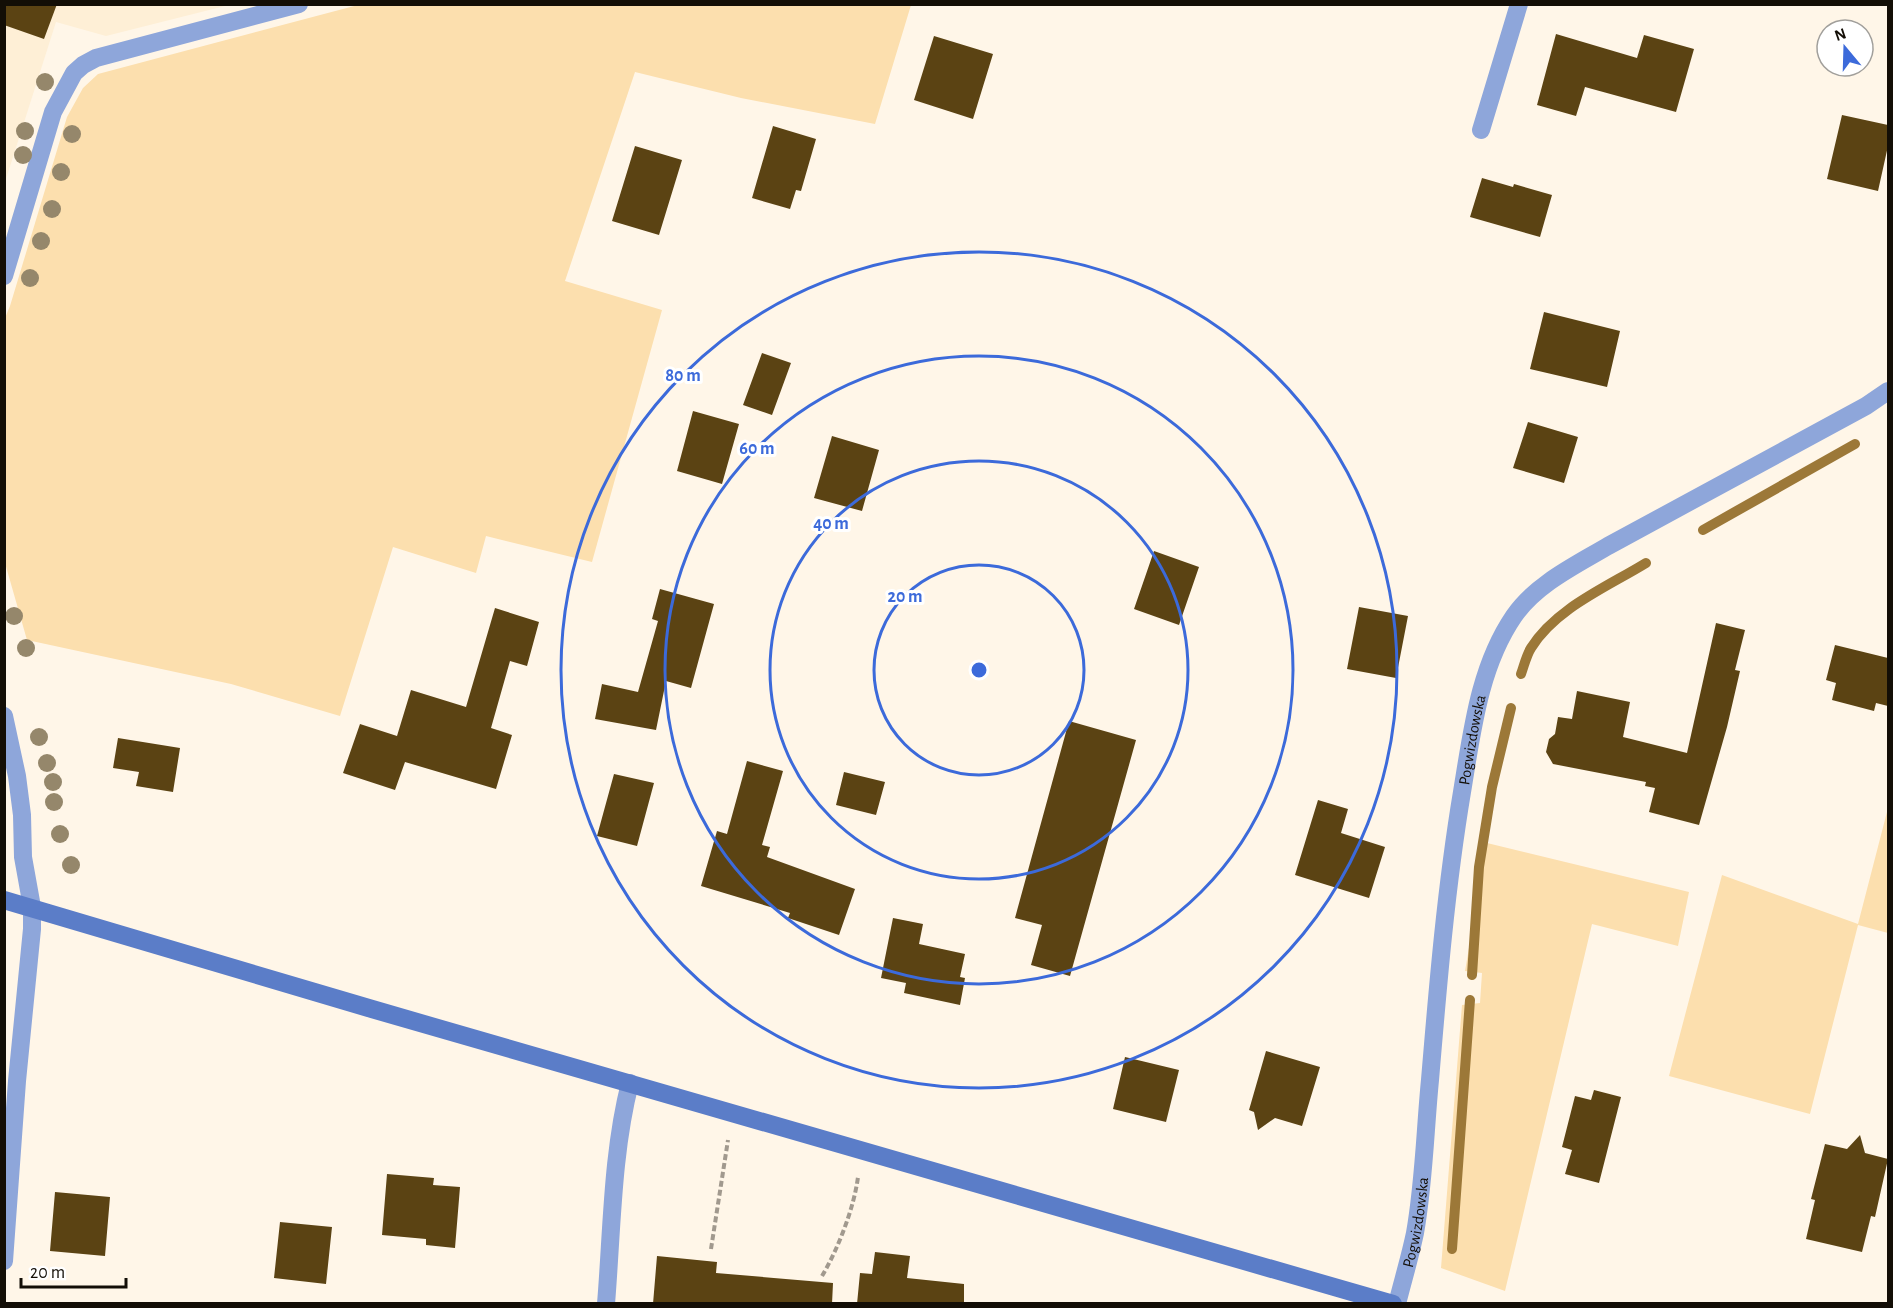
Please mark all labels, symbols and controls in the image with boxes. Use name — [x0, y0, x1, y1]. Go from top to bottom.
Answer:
north arrow — [1815, 18, 1875, 78]
text: N — [1833, 25, 1848, 44]
text: 80 m — [665, 367, 701, 385]
text: 60 m — [739, 440, 775, 458]
text: 40 m — [813, 515, 849, 533]
text: 20 m — [887, 588, 923, 606]
centre of rings — [969, 660, 989, 680]
street label: Pogwizdowska — [1456, 693, 1489, 786]
street label: Pogwizdowska — [1400, 1176, 1431, 1269]
scale bar — [21, 1251, 126, 1289]
text: 20 m — [30, 1264, 65, 1282]

